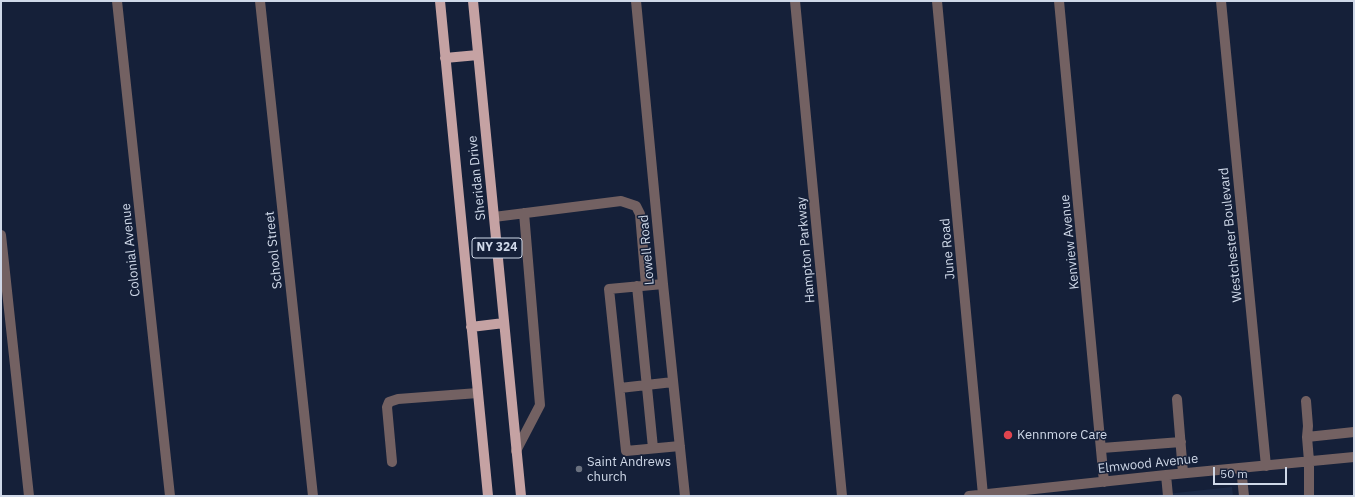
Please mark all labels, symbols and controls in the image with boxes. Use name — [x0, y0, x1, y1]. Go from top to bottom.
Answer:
street label: Sheridan Drive — [465, 135, 489, 221]
street label: Westchester Boulevard — [1216, 167, 1246, 303]
street label: Kenview Avenue — [1057, 194, 1083, 290]
street label: Hampton Parkway — [794, 196, 818, 304]
street label: Colonial Avenue — [118, 203, 144, 297]
street label: School Street — [262, 210, 286, 290]
street label: Lowell Road — [636, 214, 658, 286]
street label: June Road — [938, 218, 958, 280]
road number: NY 324 — [472, 238, 522, 258]
place label: Kennmore Care — [1017, 427, 1107, 443]
marker: Kennmore Care — [1002, 429, 1014, 441]
street label: Elmwood Avenue — [1097, 451, 1199, 477]
place label: Saint Andrews church — [587, 454, 671, 485]
scale bar — [1215, 459, 1289, 485]
marker: Saint Andrews church — [574, 464, 584, 474]
text: 50 m — [1220, 466, 1248, 481]

